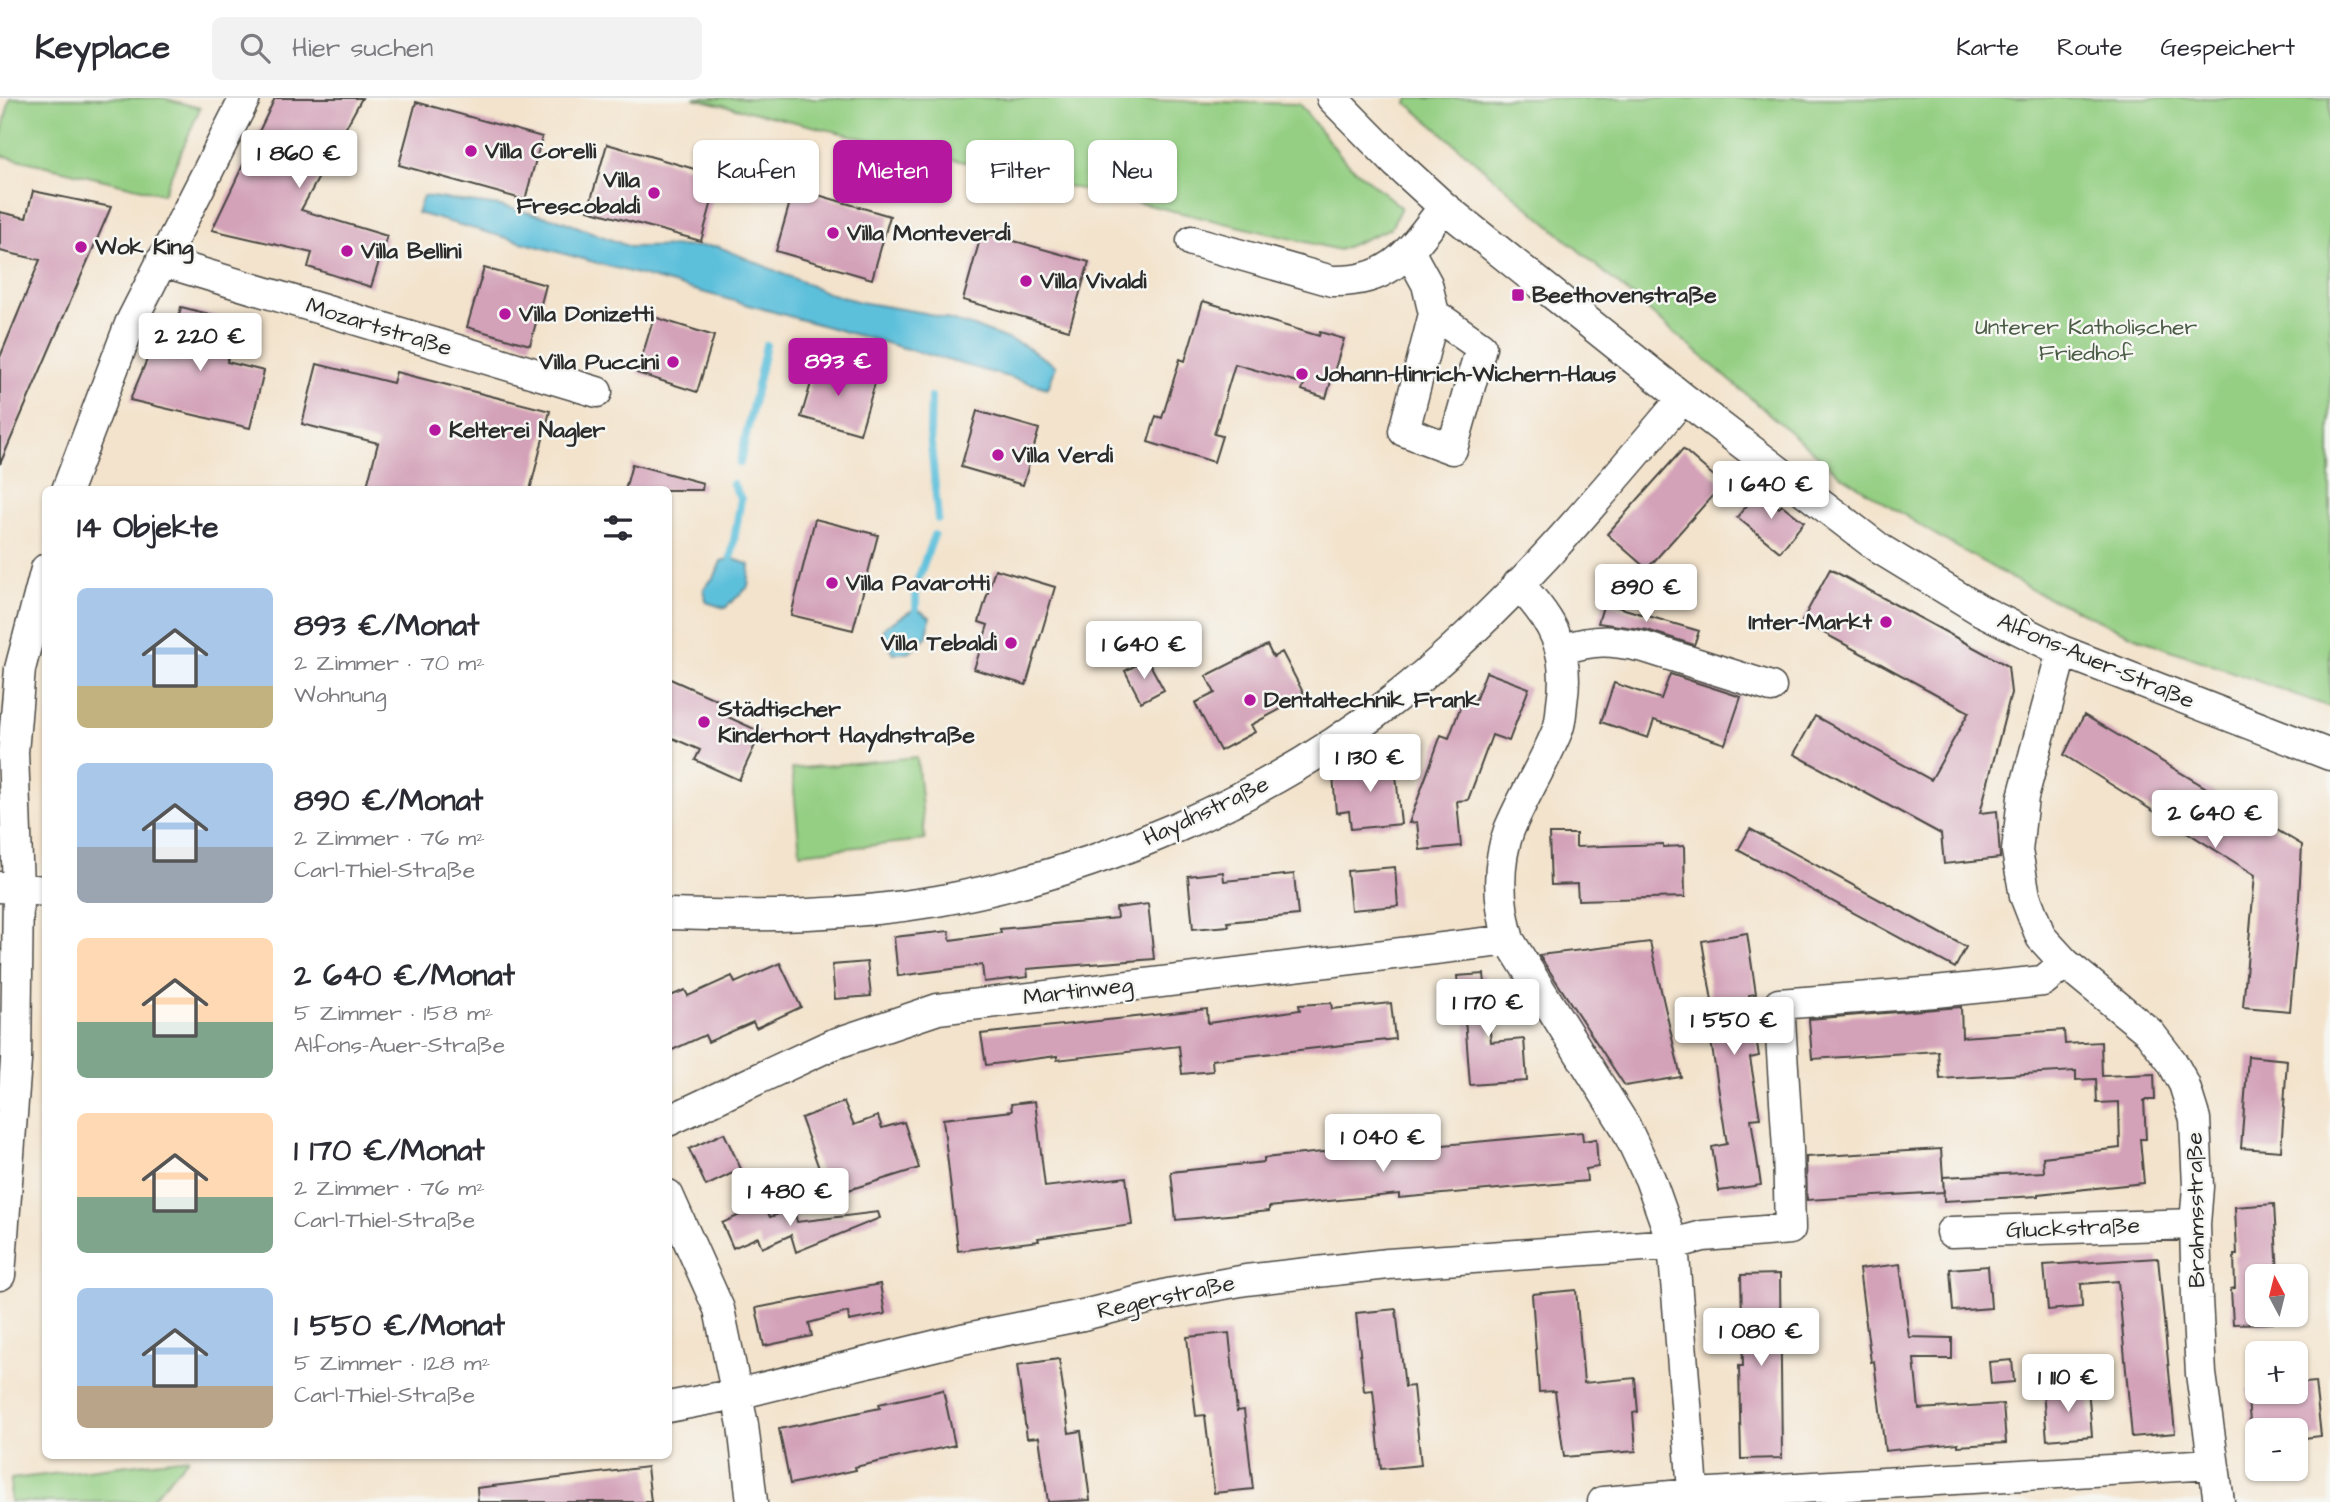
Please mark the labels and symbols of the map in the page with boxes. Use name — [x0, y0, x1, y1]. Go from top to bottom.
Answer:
pin: 1 860 € — [234, 130, 364, 190]
place label: Villa Corelli — [484, 135, 597, 167]
marker: Villa Corelli — [463, 143, 479, 159]
place label: Villa Frescobaldi — [516, 164, 641, 222]
marker: Villa Frescobaldi — [646, 185, 662, 201]
place label: Villa Monteverdi — [846, 217, 1011, 249]
marker: Villa Monteverdi — [825, 225, 841, 241]
place label: Wok King — [94, 231, 194, 264]
place label: Villa Bellini — [360, 235, 462, 267]
marker: Wok King — [73, 239, 89, 255]
marker: Villa Bellini — [339, 243, 355, 259]
place label: Villa Vivaldi — [1039, 265, 1147, 297]
marker: Villa Vivaldi — [1018, 273, 1034, 289]
place label: Beethovenstraße — [1532, 279, 1717, 311]
marker: Beethovenstraße — [1510, 287, 1526, 303]
street label: Mozartstraße — [302, 290, 456, 364]
place label: Villa Donizetti — [518, 298, 654, 330]
marker: Villa Donizetti — [497, 306, 513, 322]
park label: Unterer Katholischer Friedhof — [1975, 311, 2197, 369]
pin: 2 220 € — [135, 314, 265, 373]
pin: 893 € — [789, 338, 887, 398]
place label: Villa Puccini — [538, 346, 660, 378]
marker: Villa Puccini — [665, 354, 681, 370]
place label: Johann-Hinrich-Wichern-Haus — [1315, 358, 1617, 390]
marker: Johann-Hinrich-Wichern-Haus — [1294, 366, 1310, 382]
place label: Kelterei Nagler — [449, 414, 606, 447]
marker: Kelterei Nagler — [427, 422, 443, 438]
place label: Villa Verdi — [1011, 439, 1113, 471]
marker: Villa Verdi — [990, 447, 1006, 463]
pin: 1 640 € — [1706, 462, 1836, 521]
pin: 890 € — [1597, 564, 1695, 624]
place label: Villa Pavarotti — [845, 567, 990, 599]
marker: Villa Pavarotti — [824, 575, 840, 591]
street label: Alfons-Auer-Straße — [1993, 605, 2199, 717]
place label: Inter-Markt — [1749, 606, 1873, 638]
marker: Inter-Markt — [1878, 614, 1894, 630]
pin: 1 640 € — [1079, 622, 1209, 681]
place label: Villa Tebaldi — [880, 627, 998, 659]
marker: Villa Tebaldi — [1003, 635, 1019, 651]
place label: Dentaltechnik Frank — [1264, 684, 1480, 716]
marker: Dentaltechnik Frank — [1242, 692, 1258, 708]
place label: Städtischer Kinderhort Haydnstraße — [717, 693, 975, 753]
marker: Städtischer Kinderhort Haydnstraße — [696, 714, 712, 730]
pin: 1 130 € — [1305, 734, 1435, 794]
street label: Haydnstraße — [1138, 768, 1275, 855]
pin: 2 640 € — [2150, 790, 2280, 850]
street label: Martinweg — [1021, 968, 1135, 1015]
pin: 1 170 € — [1423, 979, 1553, 1039]
pin: 1 550 € — [1669, 998, 1799, 1057]
pin: 1 040 € — [1318, 1114, 1448, 1174]
street label: Brahmsstraße — [2179, 1132, 2213, 1288]
pin: 1 480 € — [725, 1168, 855, 1228]
street label: Gluckstraße — [2006, 1210, 2140, 1246]
north arrow — [2245, 1264, 2308, 1326]
street label: Regerstraße — [1094, 1267, 1238, 1328]
pin: 1 080 € — [1696, 1308, 1826, 1368]
pin: 1 110 € — [2003, 1354, 2133, 1414]

